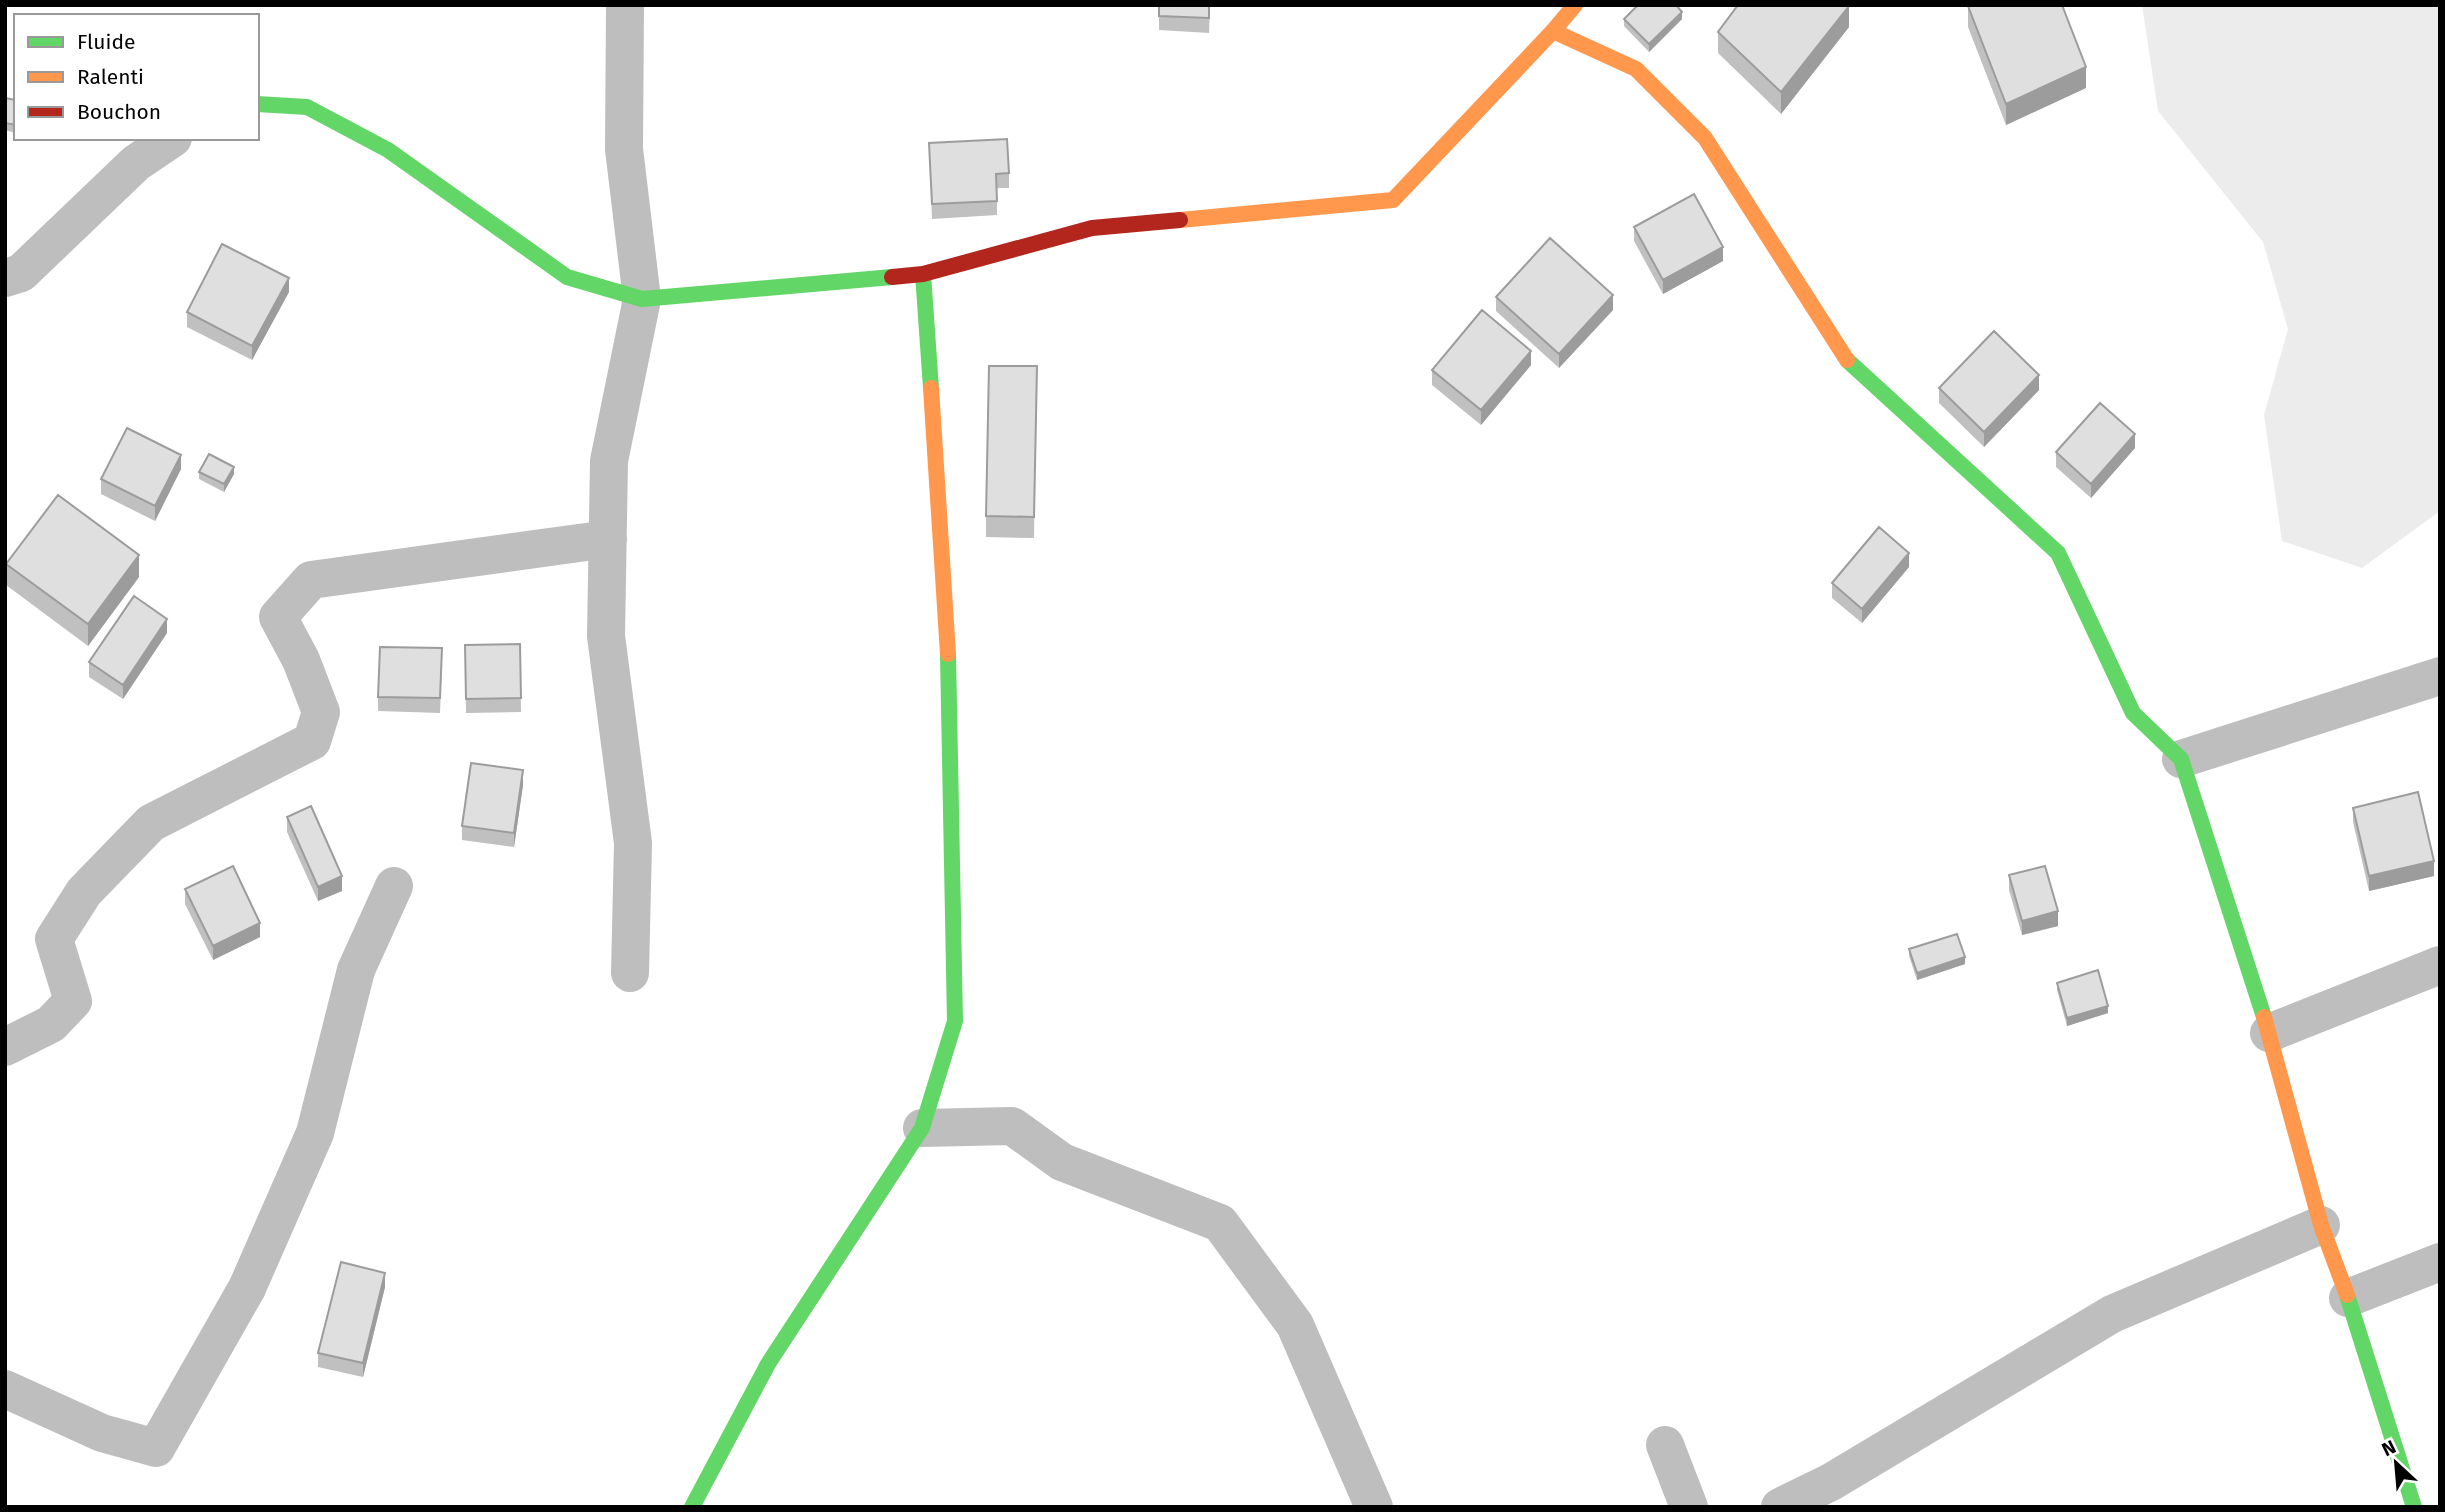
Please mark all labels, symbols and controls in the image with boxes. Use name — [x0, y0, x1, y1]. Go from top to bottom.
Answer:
legend — [14, 14, 259, 140]
text: Fluide — [77, 29, 135, 55]
text: Ralenti — [77, 64, 144, 90]
text: Bouchon — [77, 99, 161, 125]
north arrow — [2361, 1428, 2431, 1498]
text: N — [2378, 1435, 2399, 1461]

